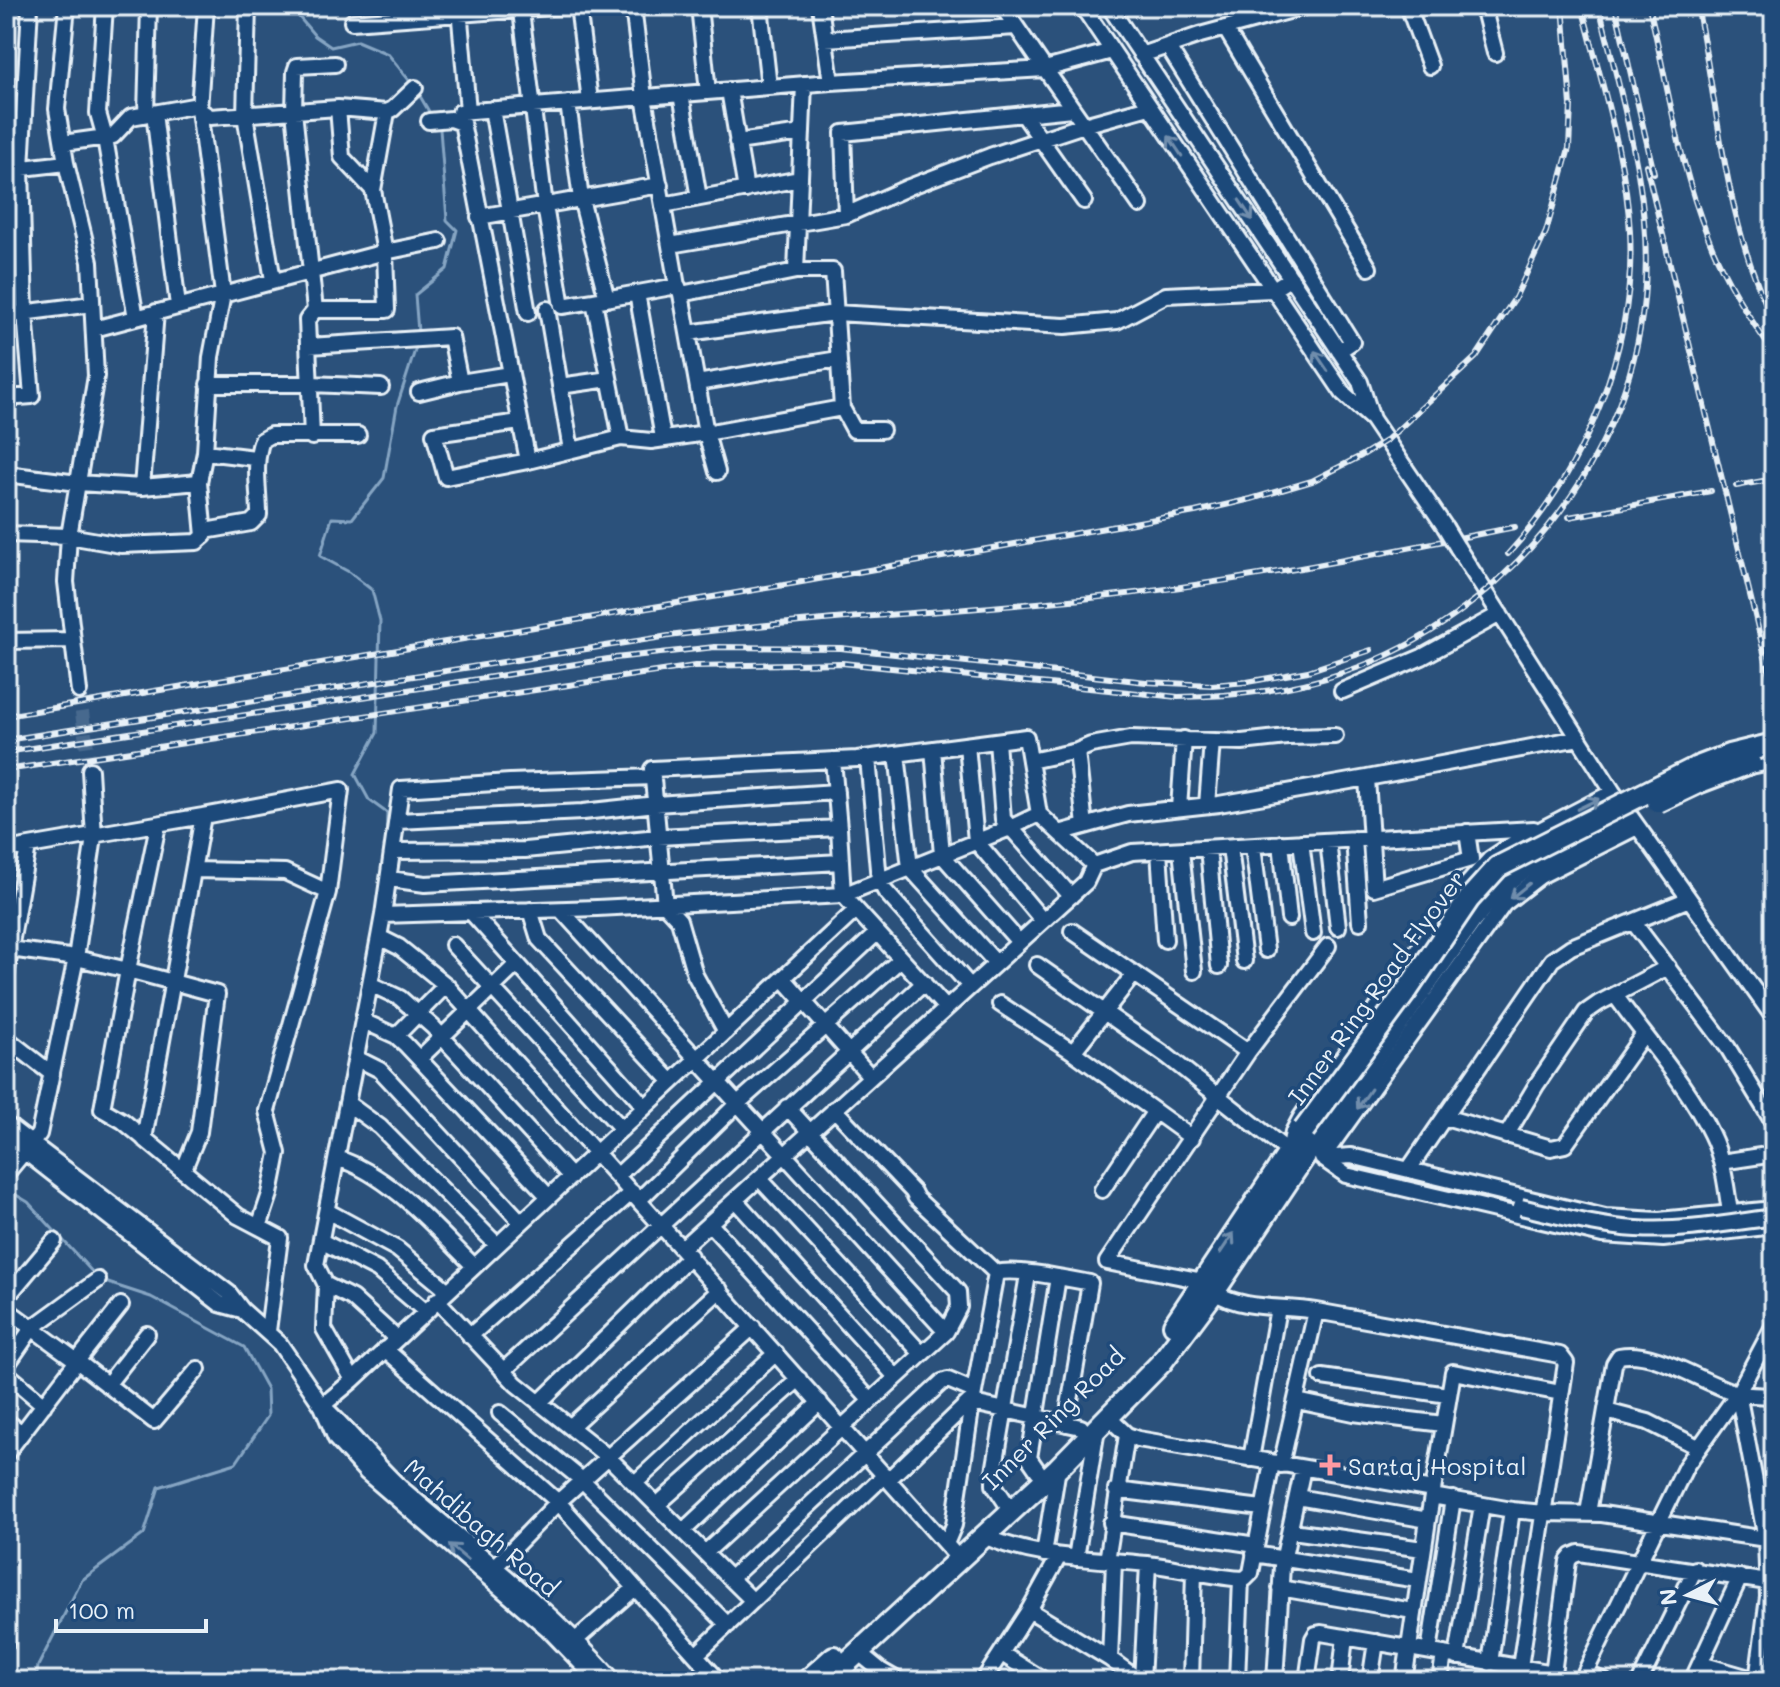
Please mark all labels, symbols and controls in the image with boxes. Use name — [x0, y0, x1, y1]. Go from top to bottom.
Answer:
one-way arrow — [1167, 135, 1184, 157]
one-way arrow — [1238, 199, 1254, 221]
one-way arrow — [1313, 351, 1329, 373]
one-way arrow — [1576, 796, 1600, 811]
street label: Inner Ring Road Flyover — [1280, 864, 1472, 1110]
one-way arrow — [1510, 882, 1531, 900]
one-way arrow — [1356, 1087, 1372, 1109]
one-way arrow — [1220, 1232, 1236, 1255]
street label: Inner Ring Road — [975, 1340, 1131, 1496]
place label: Sartaj Hospital — [1348, 1450, 1526, 1481]
street label: Mahdibagh Road — [398, 1451, 566, 1603]
marker: Sartaj Hospital — [1319, 1454, 1341, 1476]
one-way arrow — [449, 1544, 469, 1562]
north arrow — [1648, 1555, 1728, 1635]
scale bar — [56, 1583, 206, 1633]
text: N — [1652, 1587, 1683, 1607]
text: 100 m — [68, 1594, 135, 1625]

